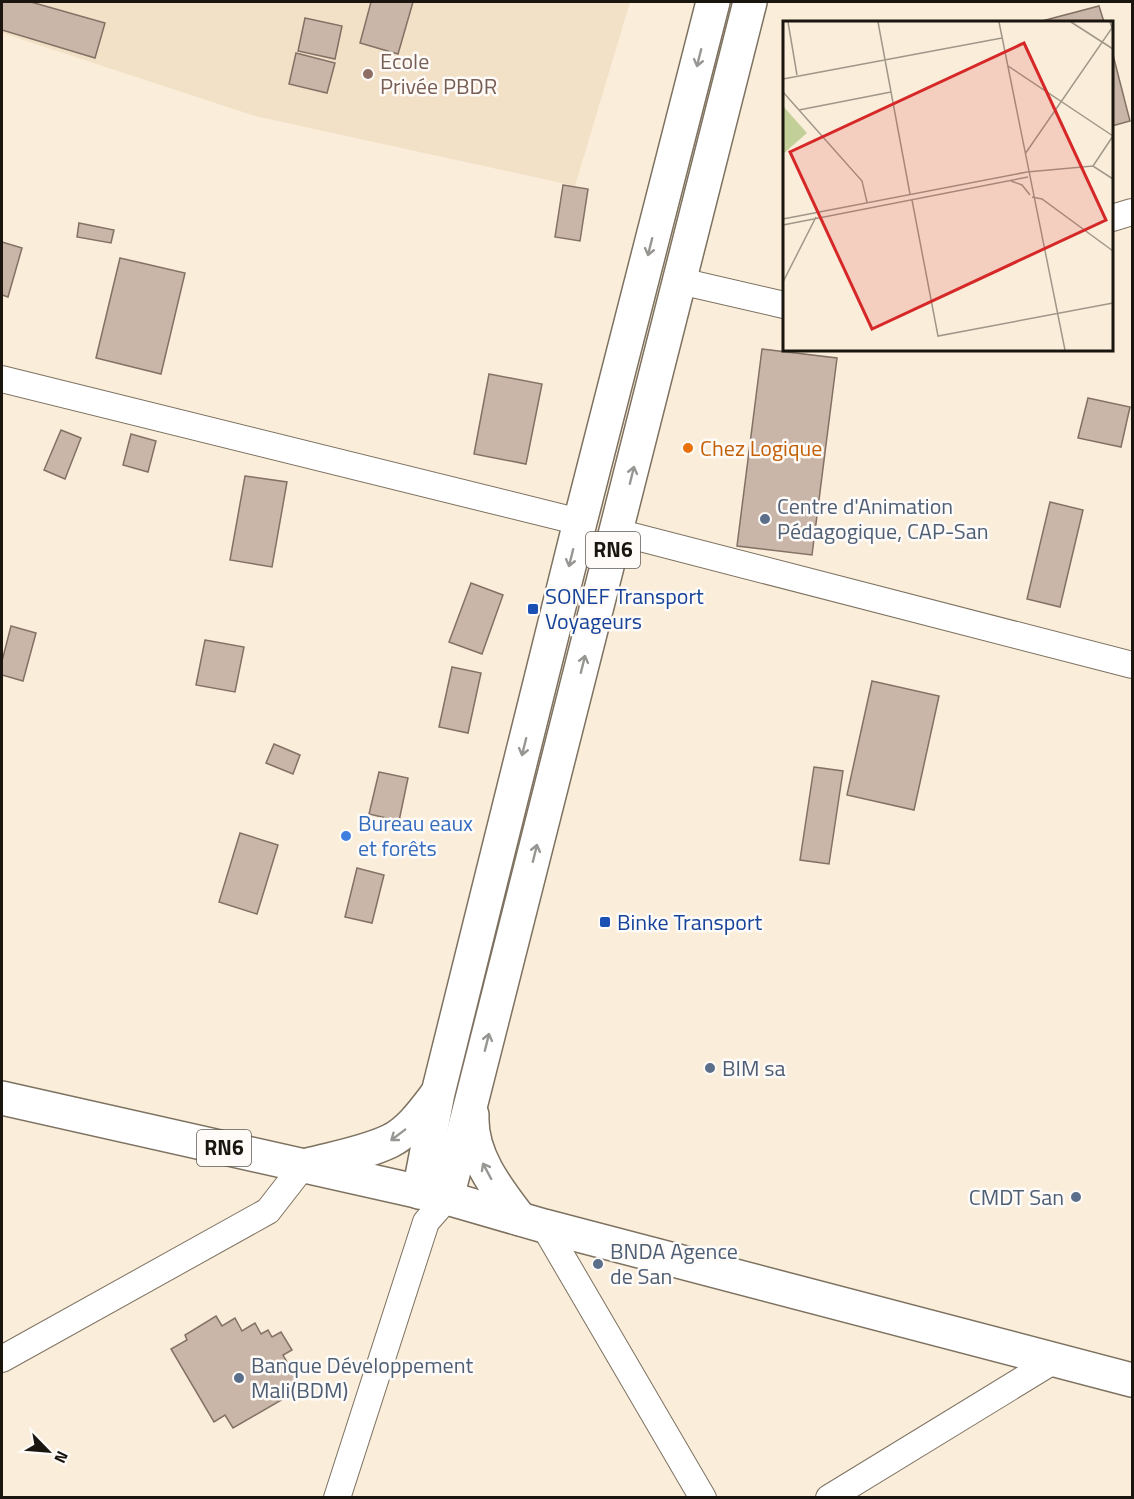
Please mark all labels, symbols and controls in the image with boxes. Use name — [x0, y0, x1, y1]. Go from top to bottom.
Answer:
inset map — [783, 21, 1113, 351]
place label: Ecole Privée PBDR — [380, 44, 497, 103]
one-way arrow — [692, 48, 704, 67]
marker: Ecole Privée PBDR — [361, 67, 375, 81]
one-way arrow — [644, 237, 656, 256]
place label: Chez Logique — [700, 431, 822, 465]
marker: Chez Logique — [681, 441, 695, 455]
one-way arrow — [626, 466, 638, 485]
place label: Centre d'Animation Pédagogique, CAP-San — [777, 489, 989, 548]
marker: Centre d'Animation Pédagogique, CAP-San — [758, 512, 772, 526]
road number: RN6 — [586, 532, 640, 568]
one-way arrow — [565, 548, 577, 567]
place label: SONEF Transport Voyageurs — [545, 579, 704, 638]
marker: SONEF Transport Voyageurs — [526, 602, 540, 616]
one-way arrow — [578, 655, 590, 674]
one-way arrow — [518, 738, 530, 757]
place label: Bureau eaux et forêts — [358, 806, 473, 865]
marker: Bureau eaux et forêts — [339, 829, 353, 843]
one-way arrow — [530, 844, 541, 863]
place label: Binke Transport — [617, 905, 763, 939]
marker: Binke Transport — [598, 915, 612, 929]
one-way arrow — [481, 1033, 493, 1052]
place label: BIM sa — [722, 1051, 786, 1085]
marker: BIM sa — [703, 1061, 717, 1075]
one-way arrow — [390, 1128, 406, 1141]
road number: RN6 — [197, 1130, 251, 1166]
one-way arrow — [481, 1163, 493, 1180]
place label: CMDT San — [969, 1180, 1064, 1214]
marker: CMDT San — [1069, 1190, 1083, 1204]
place label: BNDA Agence de San — [610, 1234, 738, 1293]
marker: BNDA Agence de San — [591, 1257, 605, 1271]
place label: Banque Développement Mali(BDM) — [251, 1348, 473, 1407]
marker: Banque Développement Mali(BDM) — [232, 1371, 246, 1385]
north arrow — [18, 1421, 78, 1481]
text: N — [48, 1447, 75, 1467]

